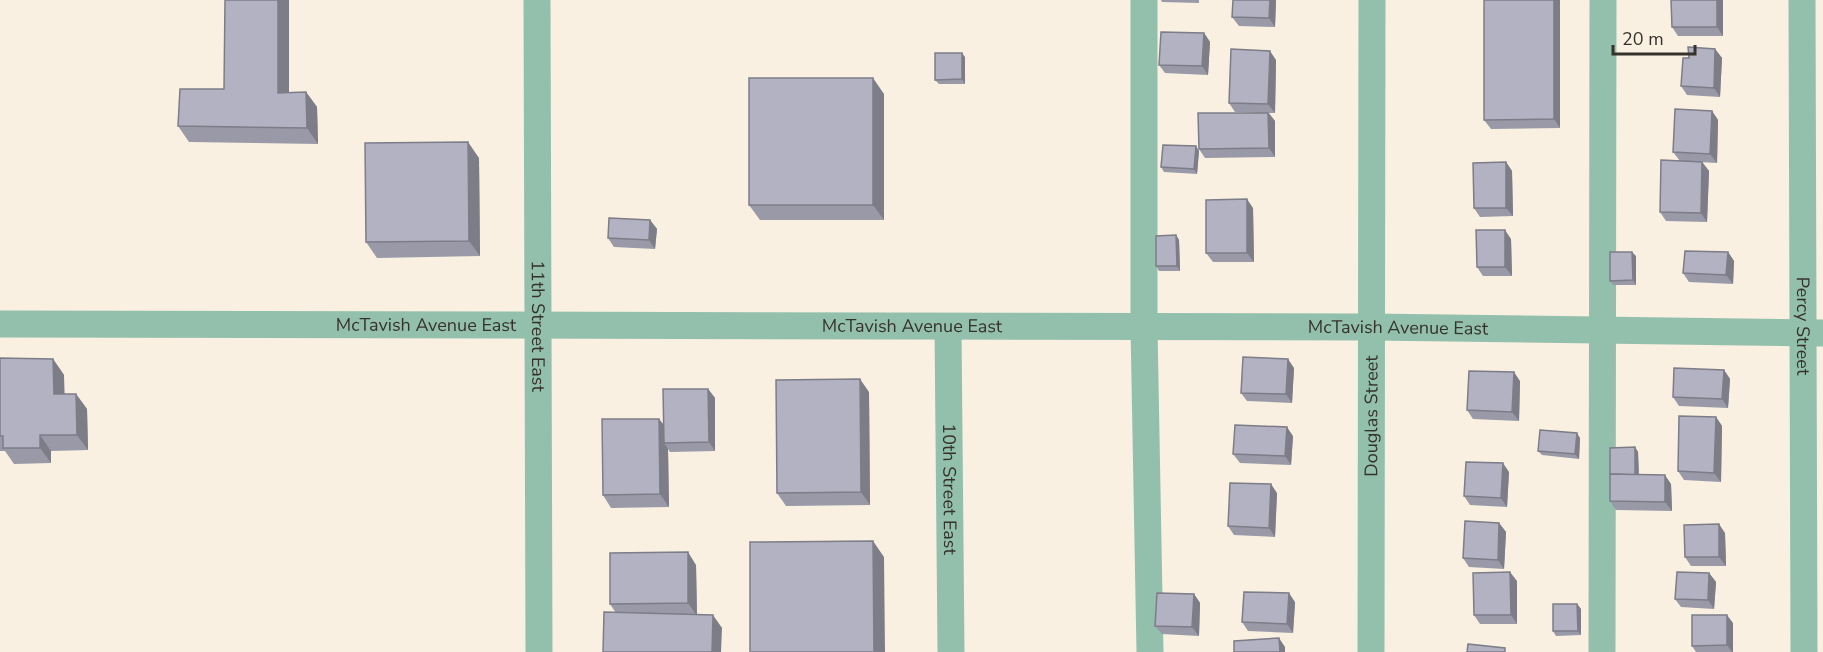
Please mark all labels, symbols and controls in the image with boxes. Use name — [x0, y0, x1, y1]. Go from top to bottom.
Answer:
scale bar — [1613, 18, 1696, 56]
text: 20 m — [1622, 27, 1664, 51]
street label: 11th Street East — [526, 260, 550, 392]
street label: Percy Street — [1791, 277, 1815, 376]
street label: McTavish Avenue East — [336, 313, 517, 337]
street label: McTavish Avenue East — [822, 314, 1003, 338]
street label: McTavish Avenue East — [1308, 315, 1489, 341]
street label: Douglas Street — [1359, 355, 1383, 477]
street label: 10th Street East — [937, 423, 962, 555]

